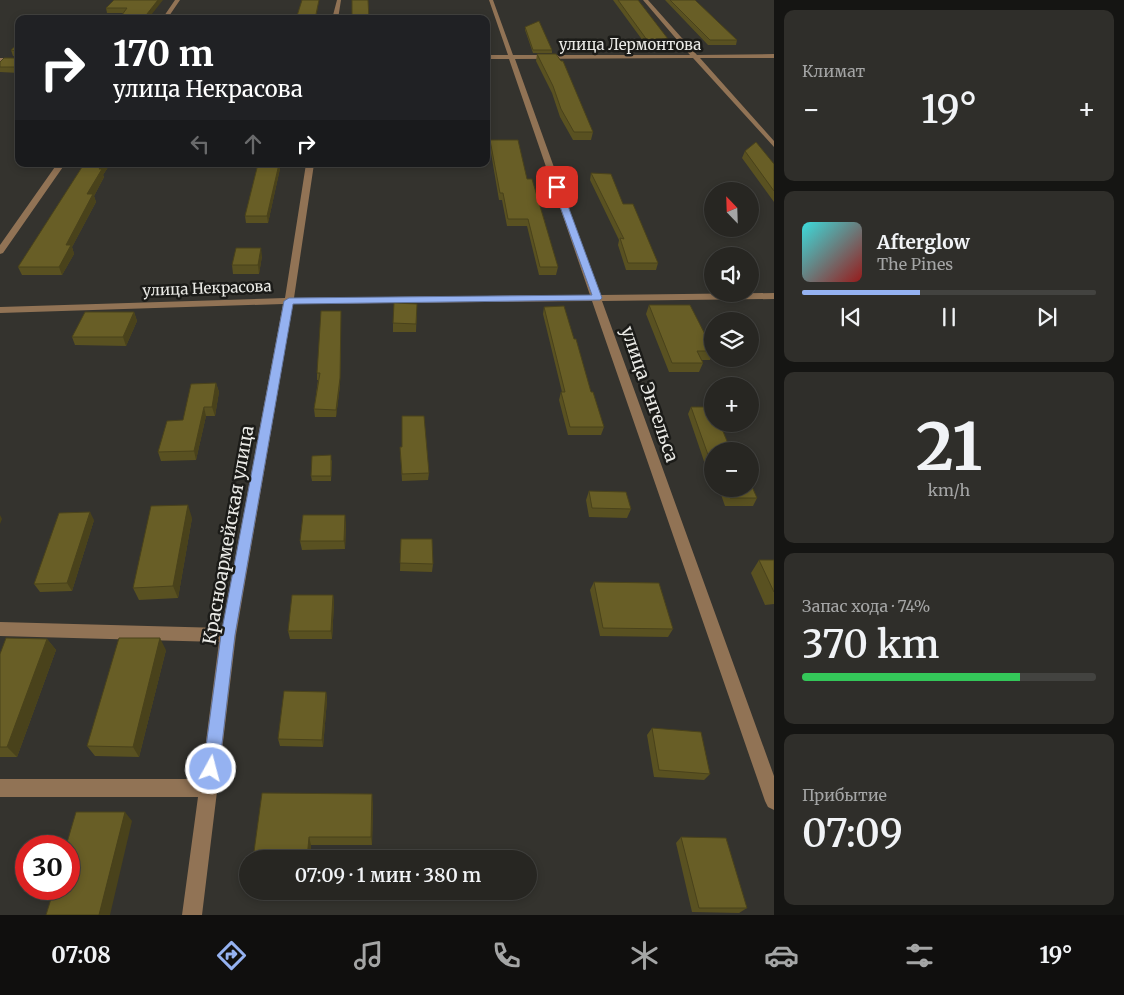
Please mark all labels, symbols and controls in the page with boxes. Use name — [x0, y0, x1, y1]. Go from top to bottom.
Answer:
text: 170 m — [113, 32, 214, 76]
icon: right — [30, 35, 95, 100]
street label: улица Лермонтова — [559, 35, 701, 54]
text: Климат — [802, 61, 865, 81]
text: улица Некрасова — [113, 75, 303, 103]
text: 19° — [921, 86, 977, 133]
text: − — [802, 91, 821, 127]
text: + — [1077, 91, 1096, 127]
icon: left — [186, 130, 214, 158]
icon: ahead — [239, 130, 267, 158]
icon: right — [292, 130, 320, 158]
pin — [536, 166, 578, 208]
icon: arrive — [543, 173, 571, 201]
north arrow — [704, 182, 759, 238]
map controls — [704, 182, 759, 497]
text: Afterglow — [877, 230, 970, 254]
button: sound — [704, 247, 759, 302]
text: The Pines — [877, 254, 953, 274]
street label: улица Некрасова — [142, 276, 272, 300]
icon: previous — [837, 303, 865, 331]
icon: pause — [935, 303, 963, 331]
icon: next — [1033, 303, 1061, 331]
button: layers — [704, 312, 759, 367]
street label: улица Энгельса — [616, 323, 684, 465]
button: + — [704, 377, 759, 432]
text: 21 — [916, 406, 982, 488]
street label: Красноармейская улица — [197, 423, 259, 646]
button: − — [704, 442, 759, 497]
text: km/h — [928, 480, 970, 500]
text: Запас хода · 74% — [802, 596, 930, 616]
text: 370 km — [802, 621, 939, 668]
position arrow — [184, 742, 236, 794]
text: Прибытие — [802, 785, 887, 805]
text: 07:09 — [802, 810, 903, 857]
speed limit sign: 30 — [15, 835, 80, 900]
text: 07:09 · 1 мин · 380 m — [295, 863, 481, 887]
icon: directions — [214, 938, 249, 973]
icon: music — [351, 938, 386, 973]
icon: phone — [489, 938, 524, 973]
icon: climate — [627, 938, 662, 973]
icon: car — [764, 938, 799, 973]
icon: filters — [902, 938, 937, 973]
text: 07:08 — [51, 941, 111, 969]
text: 19° — [1040, 941, 1073, 969]

